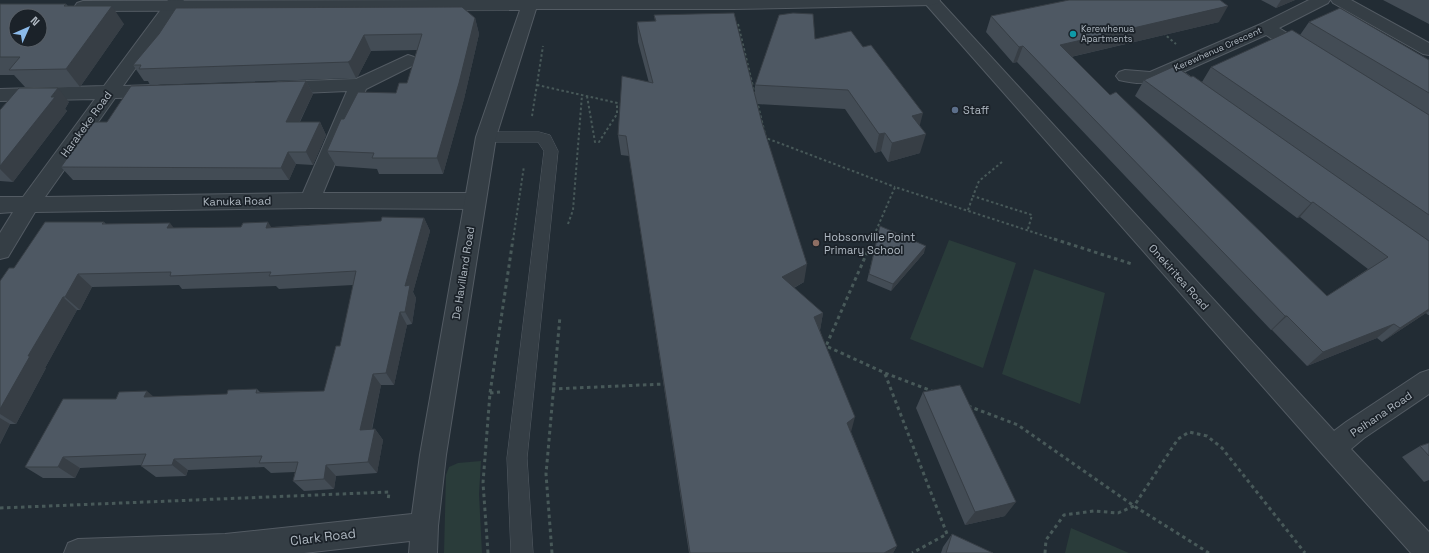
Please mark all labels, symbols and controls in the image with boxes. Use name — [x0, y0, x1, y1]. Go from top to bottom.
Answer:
north arrow — [8, 8, 48, 48]
text: N — [28, 13, 43, 28]
place label: Kerewhenua Apartments — [1081, 23, 1134, 45]
street label: Kerewhenua Crescent — [1172, 24, 1264, 74]
marker: Kerewhenua Apartments — [1068, 29, 1078, 39]
street label: Harakeke Road — [57, 88, 115, 160]
place label: Staff — [963, 103, 990, 117]
marker: Staff — [950, 105, 960, 115]
street label: Kanuka Road — [203, 193, 271, 209]
street label: De Havilland Road — [449, 226, 477, 320]
place label: Hobsonville Point Primary School — [824, 230, 915, 257]
marker: Hobsonville Point Primary School — [811, 238, 821, 248]
street label: Onekiritea Road — [1146, 241, 1212, 313]
street label: Peihana Road — [1347, 388, 1415, 440]
street label: Clark Road — [289, 525, 357, 549]

